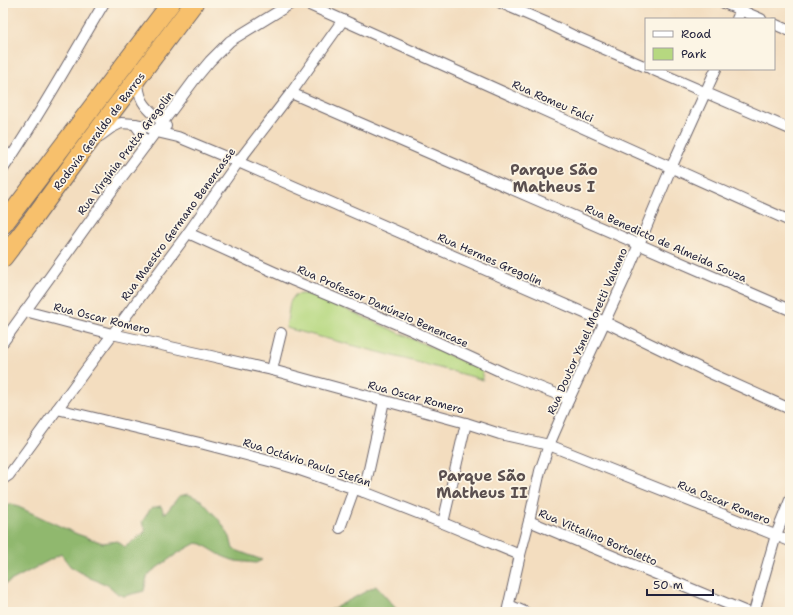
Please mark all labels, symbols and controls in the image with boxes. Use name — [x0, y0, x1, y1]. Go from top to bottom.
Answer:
legend — [645, 18, 775, 70]
text: Road — [681, 26, 712, 42]
text: Park — [681, 46, 707, 62]
street label: Rodovia Geraldo de Barros — [50, 69, 149, 193]
street label: Rua Romeu Falci — [510, 77, 596, 126]
street label: Rua Virgínia Pratta Gregolin — [74, 88, 177, 218]
street label: Rua Maestro Germano Benencasse — [118, 145, 239, 304]
district label: Parque São Matheus I — [510, 160, 598, 197]
street label: Rua Benedicto de Almeida Souza — [583, 201, 749, 286]
street label: Rua Hermes Gregolin — [435, 230, 545, 289]
street label: Rua Doutor Ysnel Moretti Valvano — [544, 245, 631, 417]
street label: Rua Professor Danúnzio Benencase — [295, 262, 471, 351]
street label: Rua Oscar Romero — [52, 299, 152, 338]
street label: Rua Oscar Romero — [366, 377, 466, 418]
street label: Rua Octávio Paulo Stefan — [241, 435, 373, 490]
district label: Parque São Matheus II — [436, 466, 528, 503]
street label: Rua Oscar Romero — [675, 477, 773, 528]
street label: Rua Vittalino Bortoletto — [536, 506, 660, 569]
scale bar — [647, 571, 713, 597]
text: 50 m — [653, 577, 683, 593]

